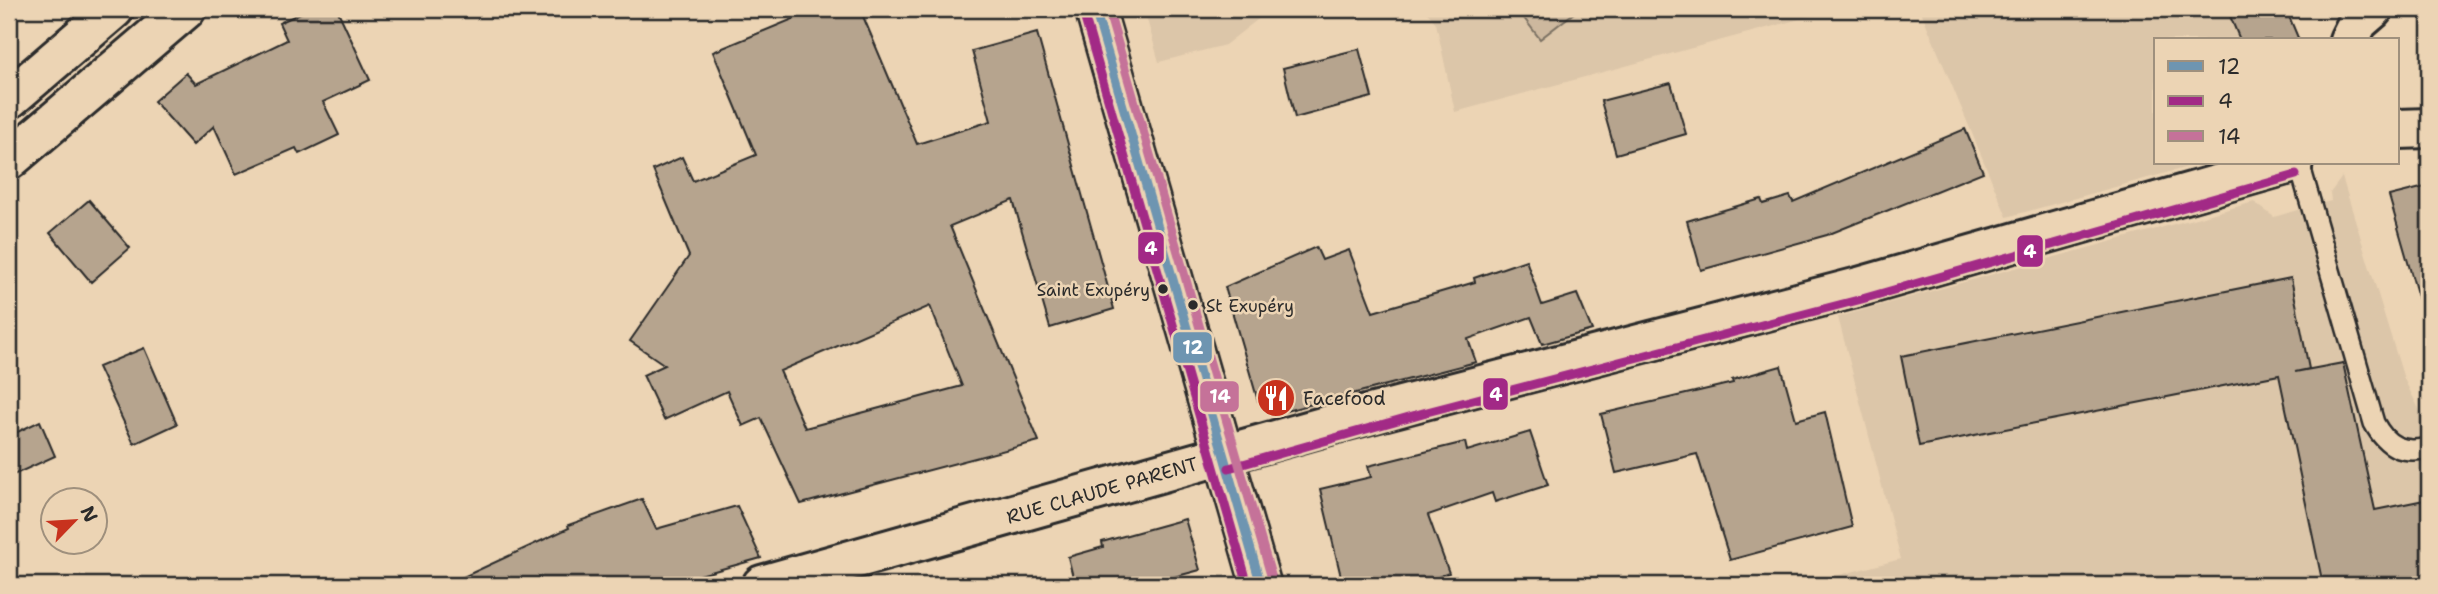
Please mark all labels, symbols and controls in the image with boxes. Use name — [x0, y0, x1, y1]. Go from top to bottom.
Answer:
legend — [2154, 38, 2400, 164]
text: 12 — [2218, 53, 2240, 81]
text: 4 — [2218, 87, 2233, 115]
text: 14 — [2218, 123, 2241, 151]
line badge: 4 — [1137, 231, 1165, 265]
line badge: 4 — [2016, 234, 2044, 268]
text: 4 — [1144, 236, 1158, 261]
text: 4 — [2023, 239, 2037, 264]
place label: Saint Exupéry — [1037, 279, 1150, 301]
marker: Saint Exupéry — [1156, 282, 1170, 296]
place label: St Exupéry — [1206, 295, 1294, 317]
marker: St Exupéry — [1186, 298, 1200, 312]
line badge: 12 — [1172, 331, 1213, 364]
text: 12 — [1182, 335, 1204, 360]
restaurant icon: Facefood — [1255, 377, 1297, 419]
line badge: 4 — [1482, 377, 1509, 411]
line badge: 14 — [1199, 380, 1240, 413]
text: 4 — [1489, 382, 1503, 407]
text: 14 — [1209, 384, 1231, 409]
place label: Facefood — [1303, 386, 1386, 411]
street label: RUE CLAUDE PARENT — [1003, 451, 1201, 530]
north arrow — [38, 486, 108, 556]
text: N — [74, 502, 103, 526]

